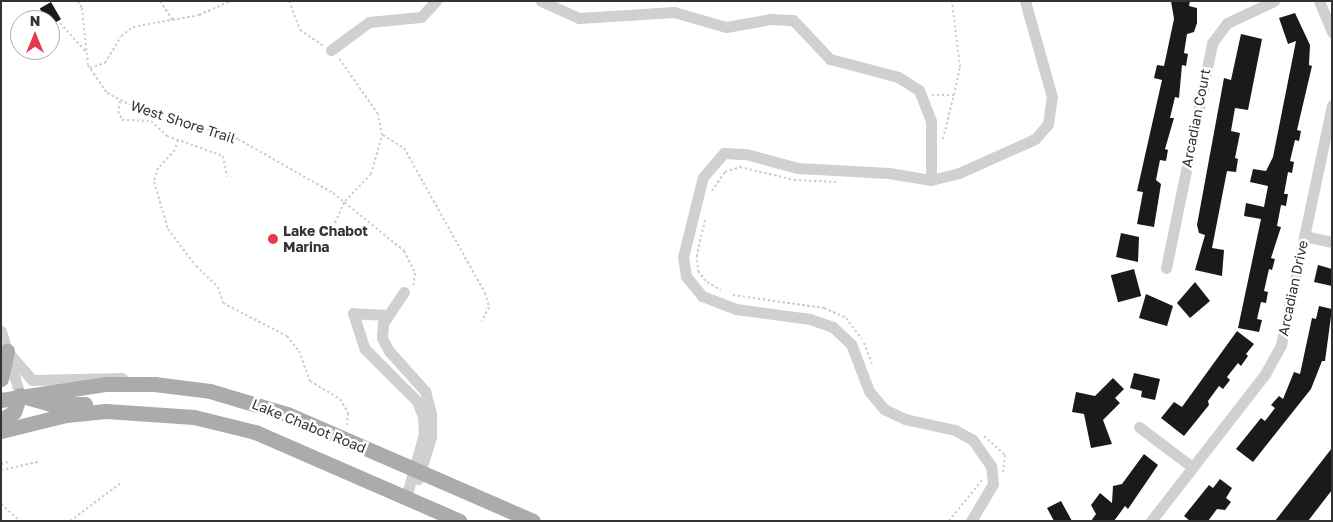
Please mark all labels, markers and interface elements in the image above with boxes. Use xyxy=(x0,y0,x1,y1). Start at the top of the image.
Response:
north arrow xyxy=(10,10,60,60)
text: N xyxy=(30,12,40,29)
street label: Arcadian Court xyxy=(1178,67,1214,169)
street label: West Shore Trail xyxy=(128,97,238,147)
place label: Lake Chabot Marina xyxy=(283,223,368,256)
marker: Lake Chabot Marina xyxy=(267,233,279,245)
street label: Arcadian Drive xyxy=(1275,239,1311,337)
street label: Lake Chabot Road xyxy=(249,395,369,457)

